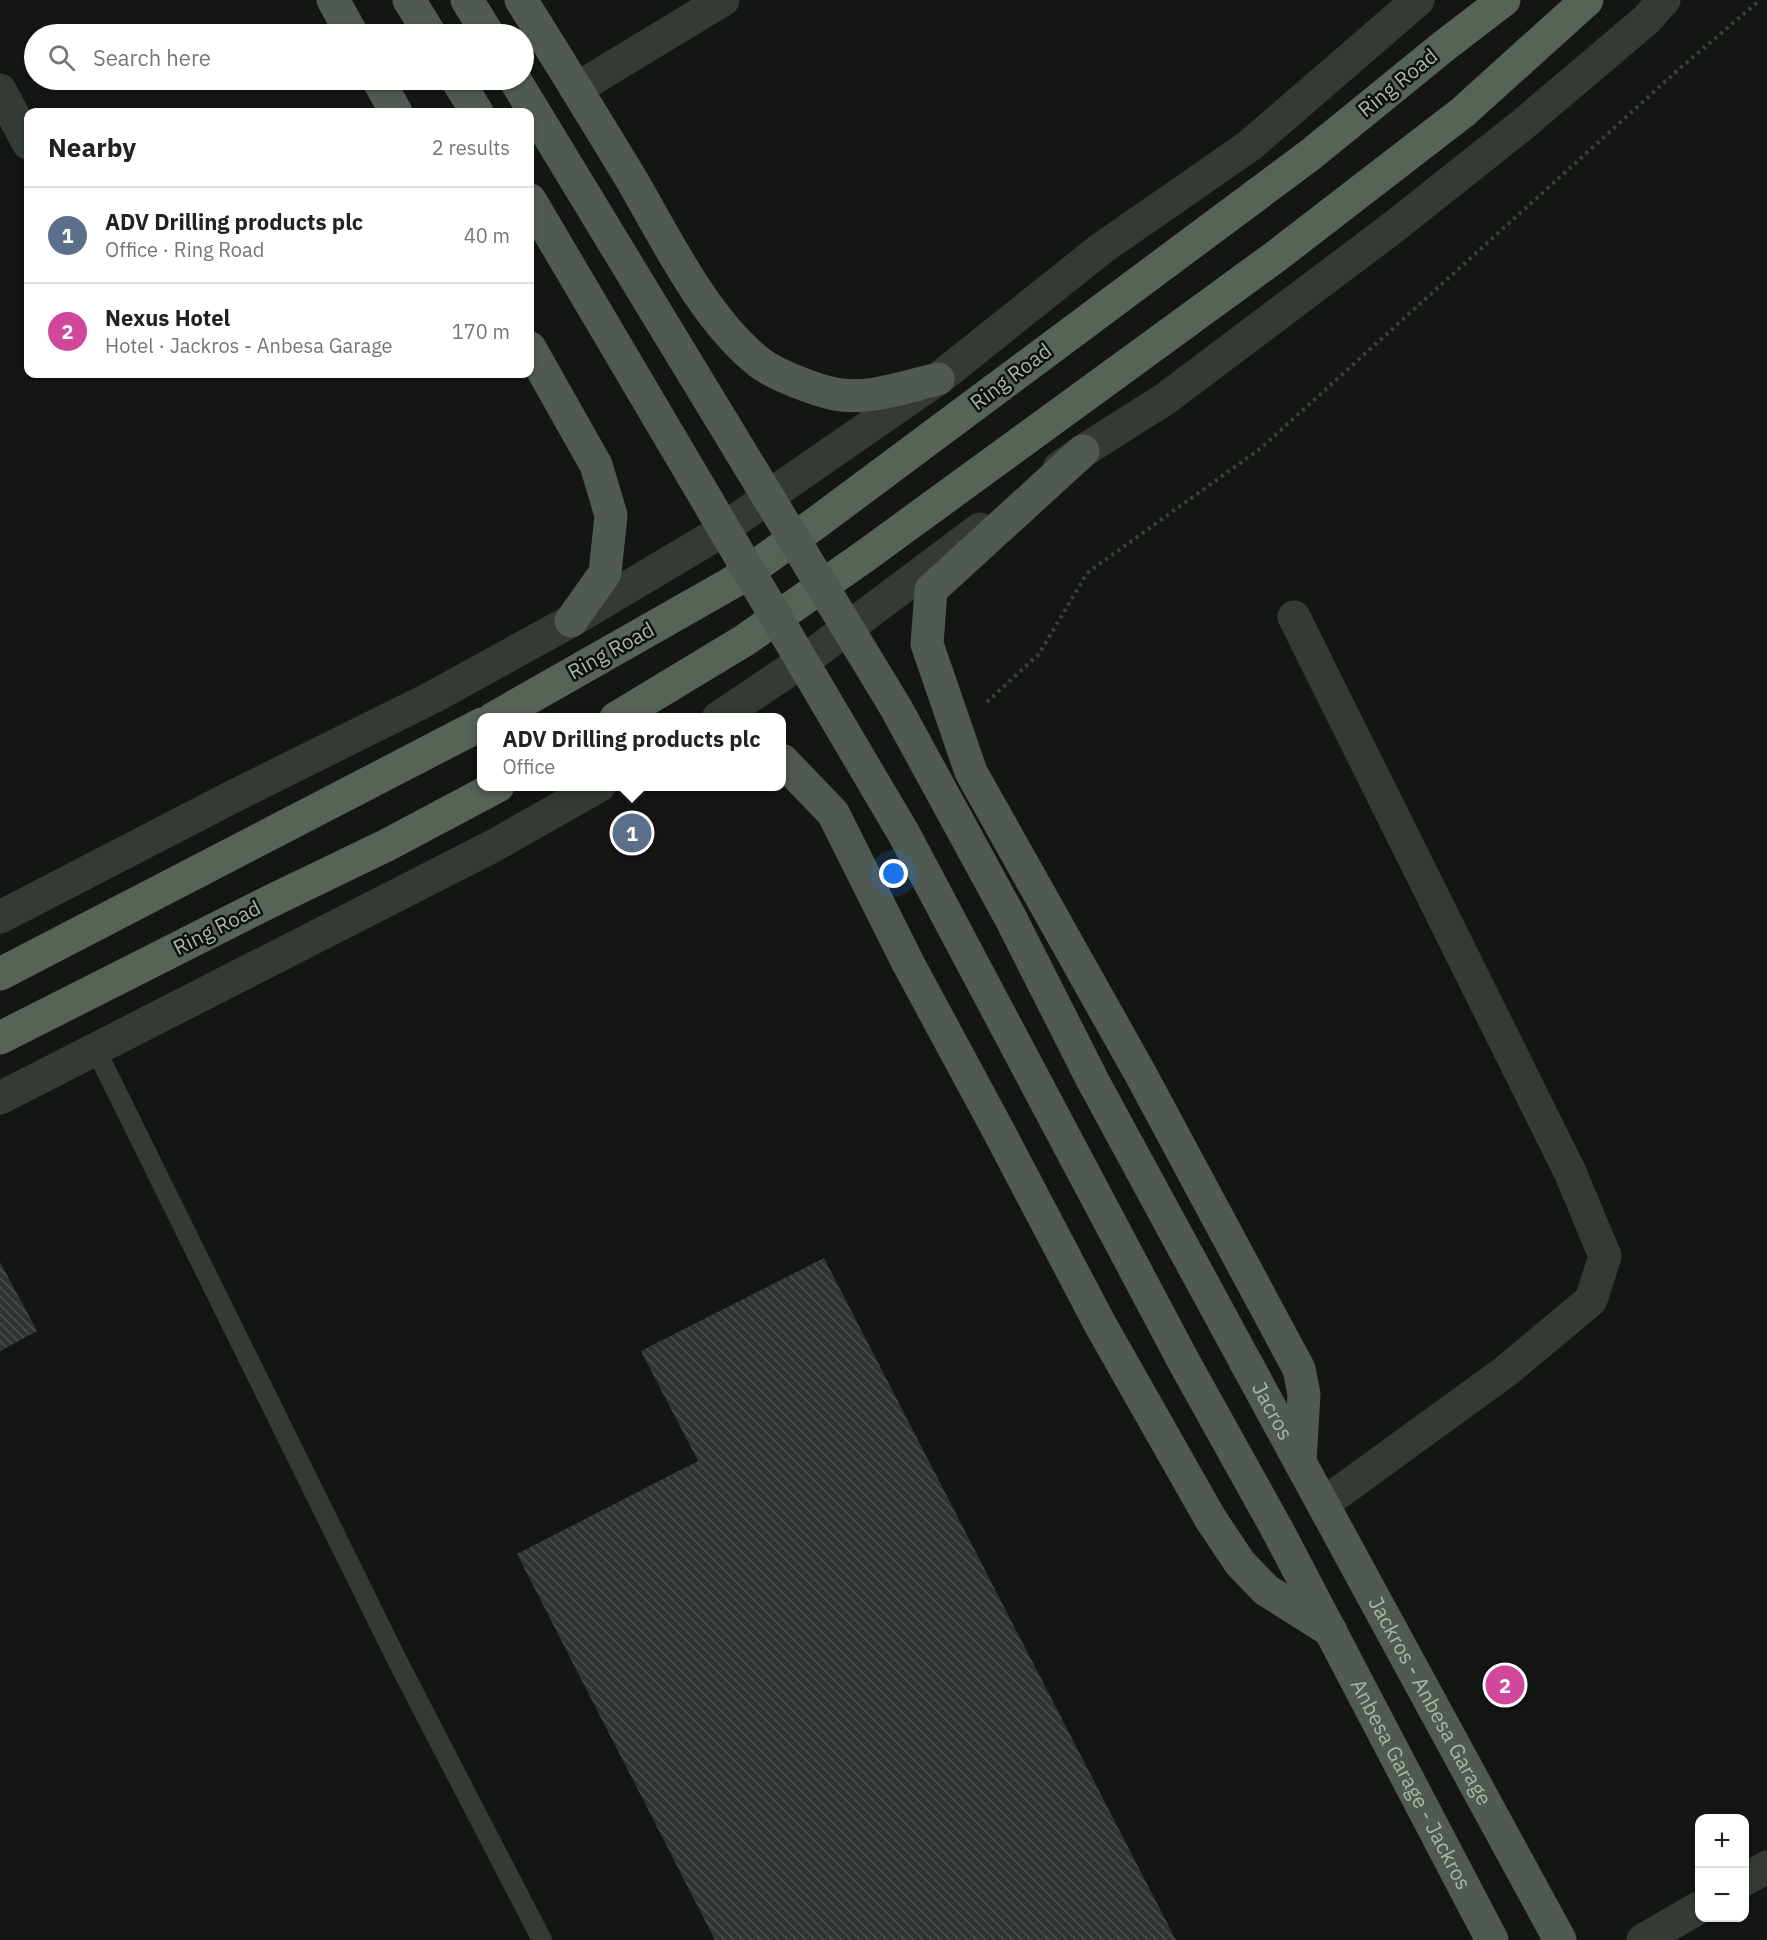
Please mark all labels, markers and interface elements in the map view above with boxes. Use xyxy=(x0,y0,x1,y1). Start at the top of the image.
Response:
search box xyxy=(24,24,534,90)
icon: search xyxy=(45,41,78,74)
street label: Ring Road xyxy=(1352,41,1443,123)
text: Search here xyxy=(93,43,211,72)
text: Nearby xyxy=(48,130,136,164)
text: 2 results xyxy=(432,134,510,161)
text: ADV Drilling products plc xyxy=(105,207,363,236)
text: 1 xyxy=(62,222,74,249)
text: 40 m xyxy=(464,222,510,249)
text: Office · Ring Road xyxy=(105,236,264,263)
text: Nexus Hotel xyxy=(105,303,230,332)
text: 2 xyxy=(62,318,74,345)
text: 170 m xyxy=(452,318,510,345)
text: Hotel · Jackros - Anbesa Garage xyxy=(105,332,393,359)
street label: Ring Road xyxy=(964,336,1057,416)
street label: Ring Road xyxy=(562,615,659,685)
popup xyxy=(477,713,786,791)
text: ADV Drilling products plc xyxy=(502,724,761,753)
text: Office xyxy=(502,753,555,780)
pin: 1 xyxy=(612,810,652,856)
your location xyxy=(879,859,908,888)
street label: Ring Road xyxy=(168,893,265,961)
street label: Jacros xyxy=(1246,1377,1300,1445)
street label: Jackros - Anbesa Garage xyxy=(1363,1591,1499,1810)
pin: 2 xyxy=(1486,1662,1524,1708)
street label: Anbesa Garage - Jackros xyxy=(1345,1674,1478,1894)
map controls xyxy=(1695,1814,1749,1922)
button: + xyxy=(1695,1814,1749,1868)
button: − xyxy=(1695,1868,1749,1922)

